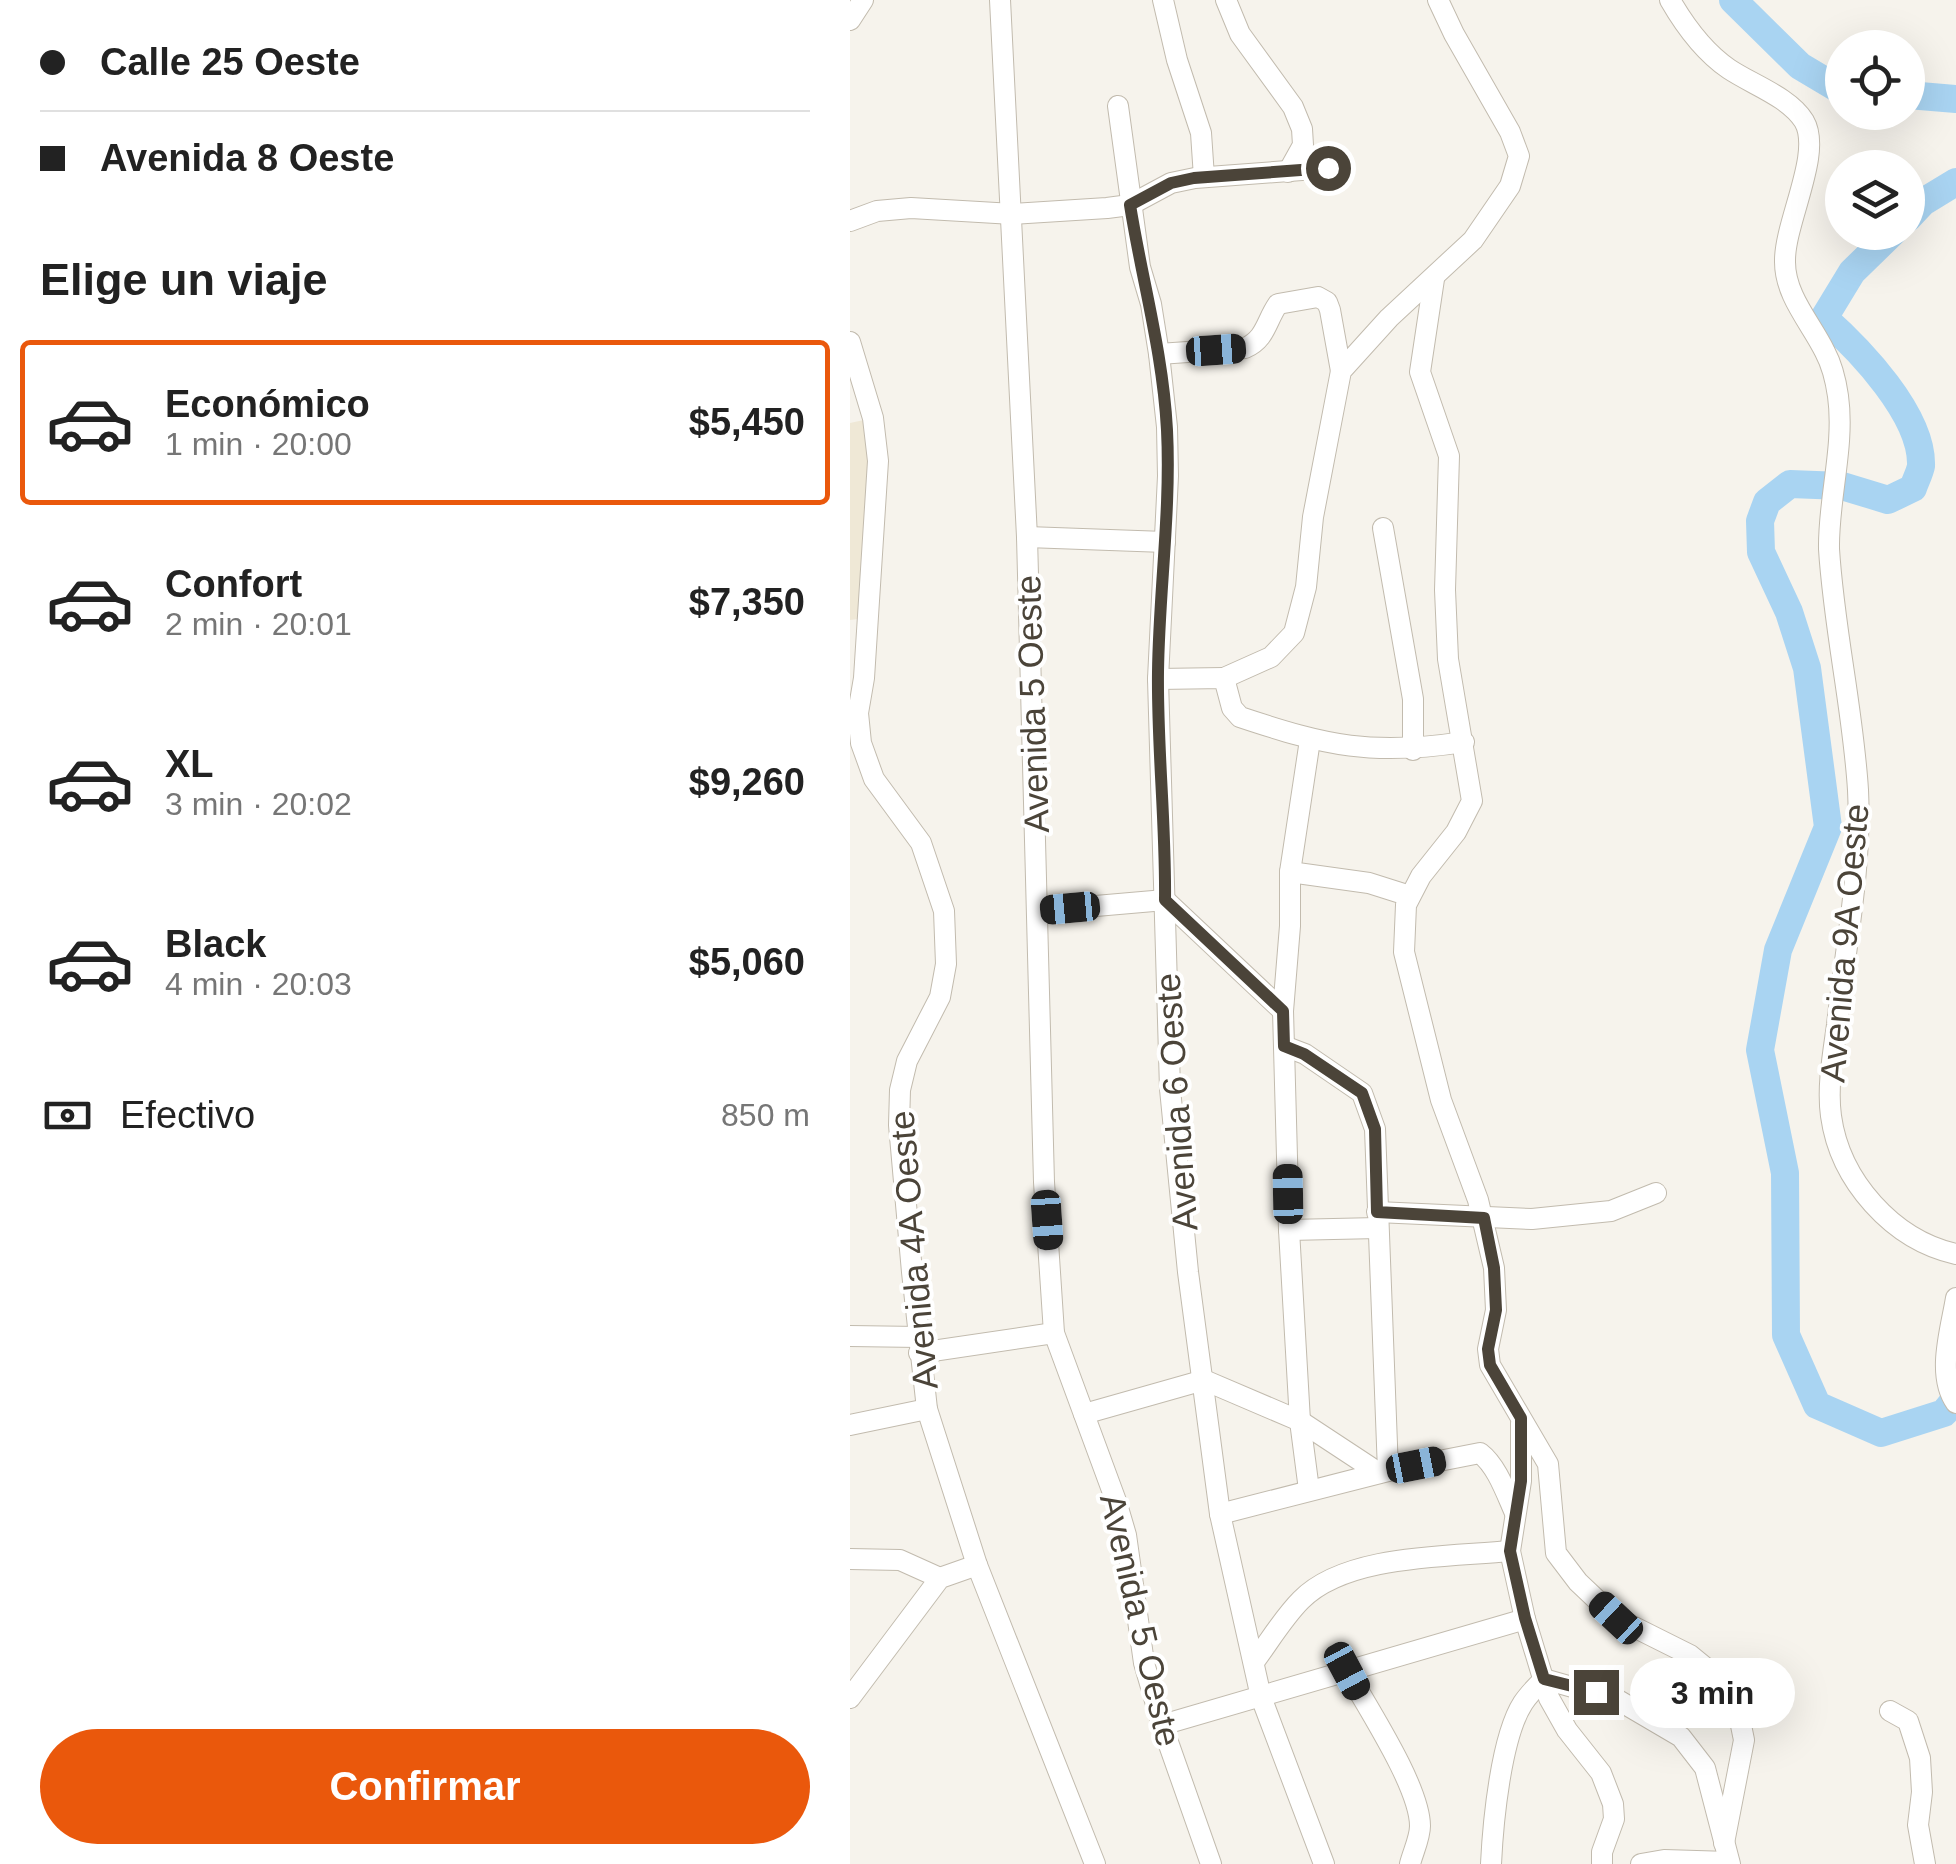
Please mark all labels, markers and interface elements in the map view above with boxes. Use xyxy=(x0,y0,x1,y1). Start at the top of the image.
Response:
map controls xyxy=(1825,30,1925,250)
button: locate xyxy=(1825,30,1925,130)
text: Calle 25 Oeste xyxy=(100,41,360,83)
text: Avenida 8 Oeste xyxy=(100,137,394,179)
route start xyxy=(1306,146,1351,191)
button: layers xyxy=(1825,150,1925,250)
text: Elige un viaje xyxy=(40,254,328,305)
car xyxy=(1185,333,1247,367)
icon: car xyxy=(45,378,135,468)
text: Económico xyxy=(165,383,370,425)
text: $5,450 xyxy=(689,401,805,443)
text: 1 min · 20:00 xyxy=(165,426,352,462)
icon: car xyxy=(45,558,135,648)
text: Confort xyxy=(165,563,302,605)
street label: Avenida 5 Oeste xyxy=(1008,574,1056,834)
text: $7,350 xyxy=(689,581,805,623)
text: 2 min · 20:01 xyxy=(165,606,352,642)
icon: car xyxy=(45,738,135,828)
text: XL xyxy=(165,743,214,785)
text: $9,260 xyxy=(689,761,805,803)
text: 3 min · 20:02 xyxy=(165,786,352,822)
street label: Avenida 9A Oeste xyxy=(1812,802,1876,1084)
car xyxy=(1039,890,1101,926)
icon: car xyxy=(45,918,135,1008)
text: Black xyxy=(165,923,266,965)
text: $5,060 xyxy=(689,941,805,983)
text: 4 min · 20:03 xyxy=(165,966,352,1002)
street label: Avenida 6 Oeste xyxy=(1148,972,1204,1232)
icon: cash xyxy=(40,1088,95,1143)
text: Efectivo xyxy=(120,1094,255,1136)
text: 850 m xyxy=(721,1097,810,1133)
street label: Avenida 4A Oeste xyxy=(881,1109,945,1391)
car xyxy=(1272,1164,1304,1224)
car xyxy=(1030,1189,1064,1251)
car xyxy=(1384,1445,1448,1485)
street label: Avenida 5 Oeste xyxy=(1093,1490,1189,1750)
car xyxy=(1584,1587,1648,1649)
car xyxy=(1320,1637,1374,1705)
callout: 3 min xyxy=(1631,1657,1796,1727)
route end xyxy=(1574,1670,1619,1715)
text: 3 min xyxy=(1671,1675,1754,1711)
button: Confirmar xyxy=(40,1729,810,1844)

